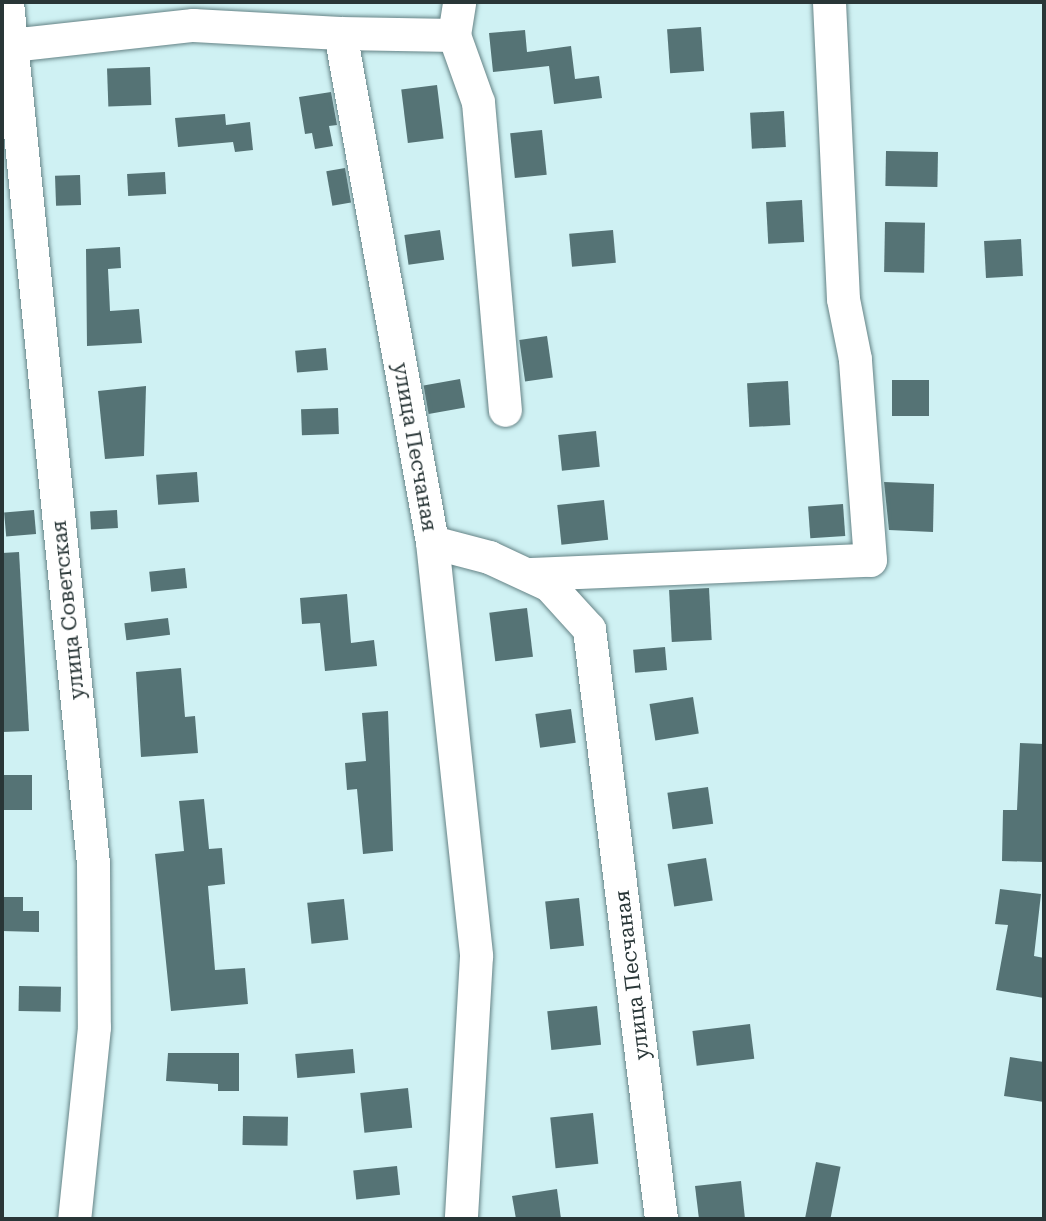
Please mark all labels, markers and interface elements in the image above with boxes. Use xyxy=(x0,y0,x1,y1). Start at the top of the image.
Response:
street label: улица Песчаная xyxy=(388,361,442,533)
street label: улица Советская xyxy=(46,519,90,701)
street label: улица Песчаная xyxy=(609,889,655,1061)

